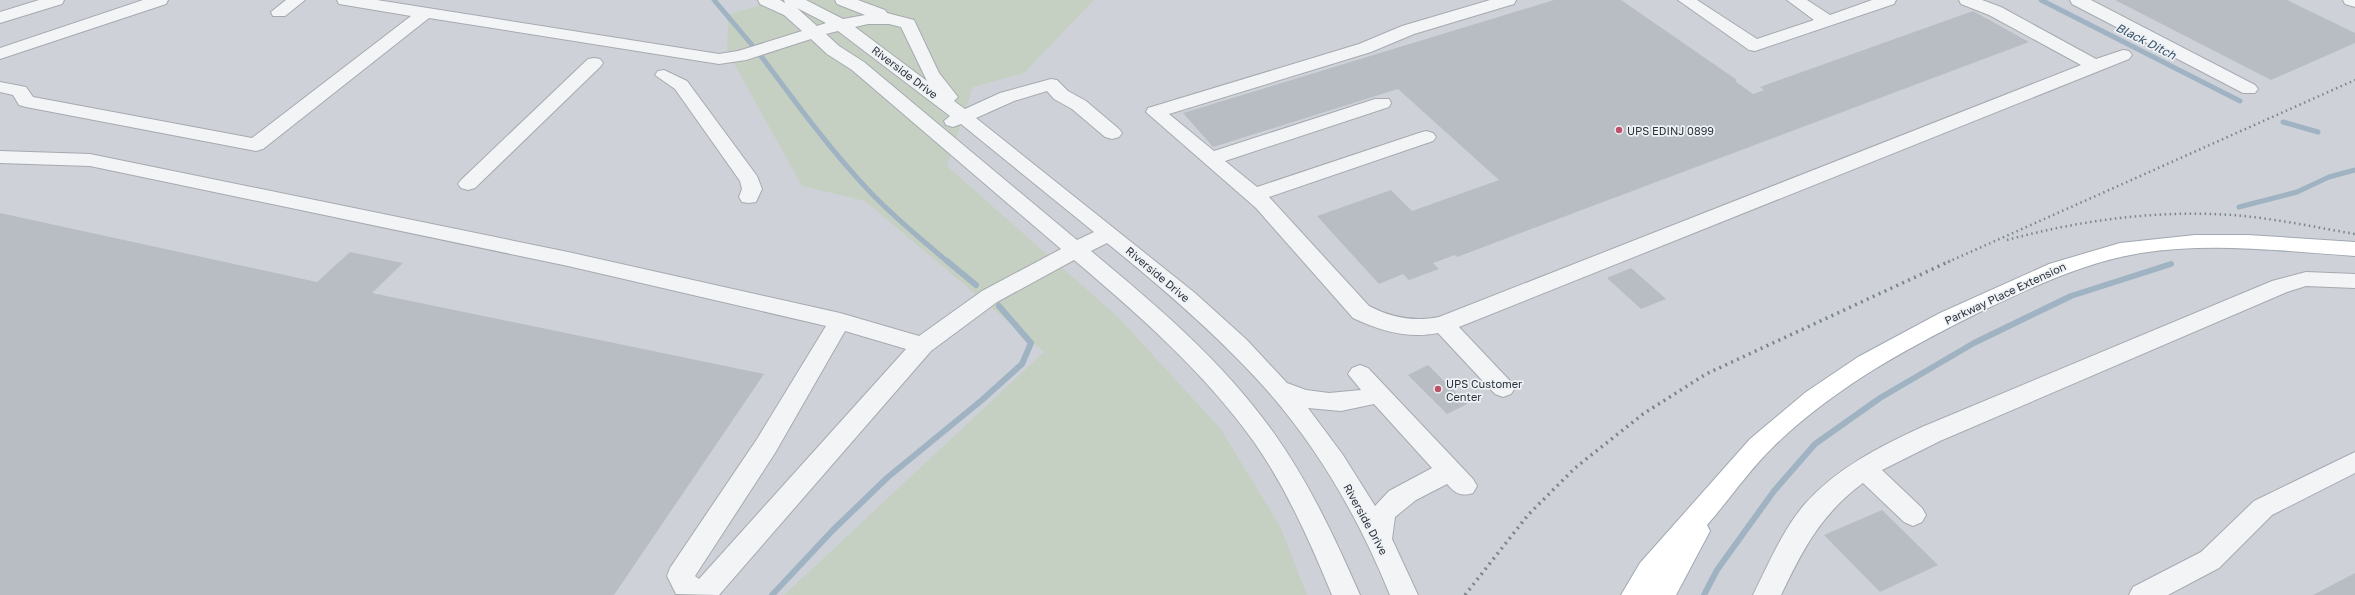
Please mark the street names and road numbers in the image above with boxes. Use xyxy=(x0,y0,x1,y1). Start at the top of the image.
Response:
street label: Riverside Drive xyxy=(870,43,940,101)
street label: Riverside Drive xyxy=(1124,244,1192,304)
street label: Parkway Place Extension xyxy=(1942,259,2068,327)
street label: Riverside Drive xyxy=(1341,481,1391,557)

